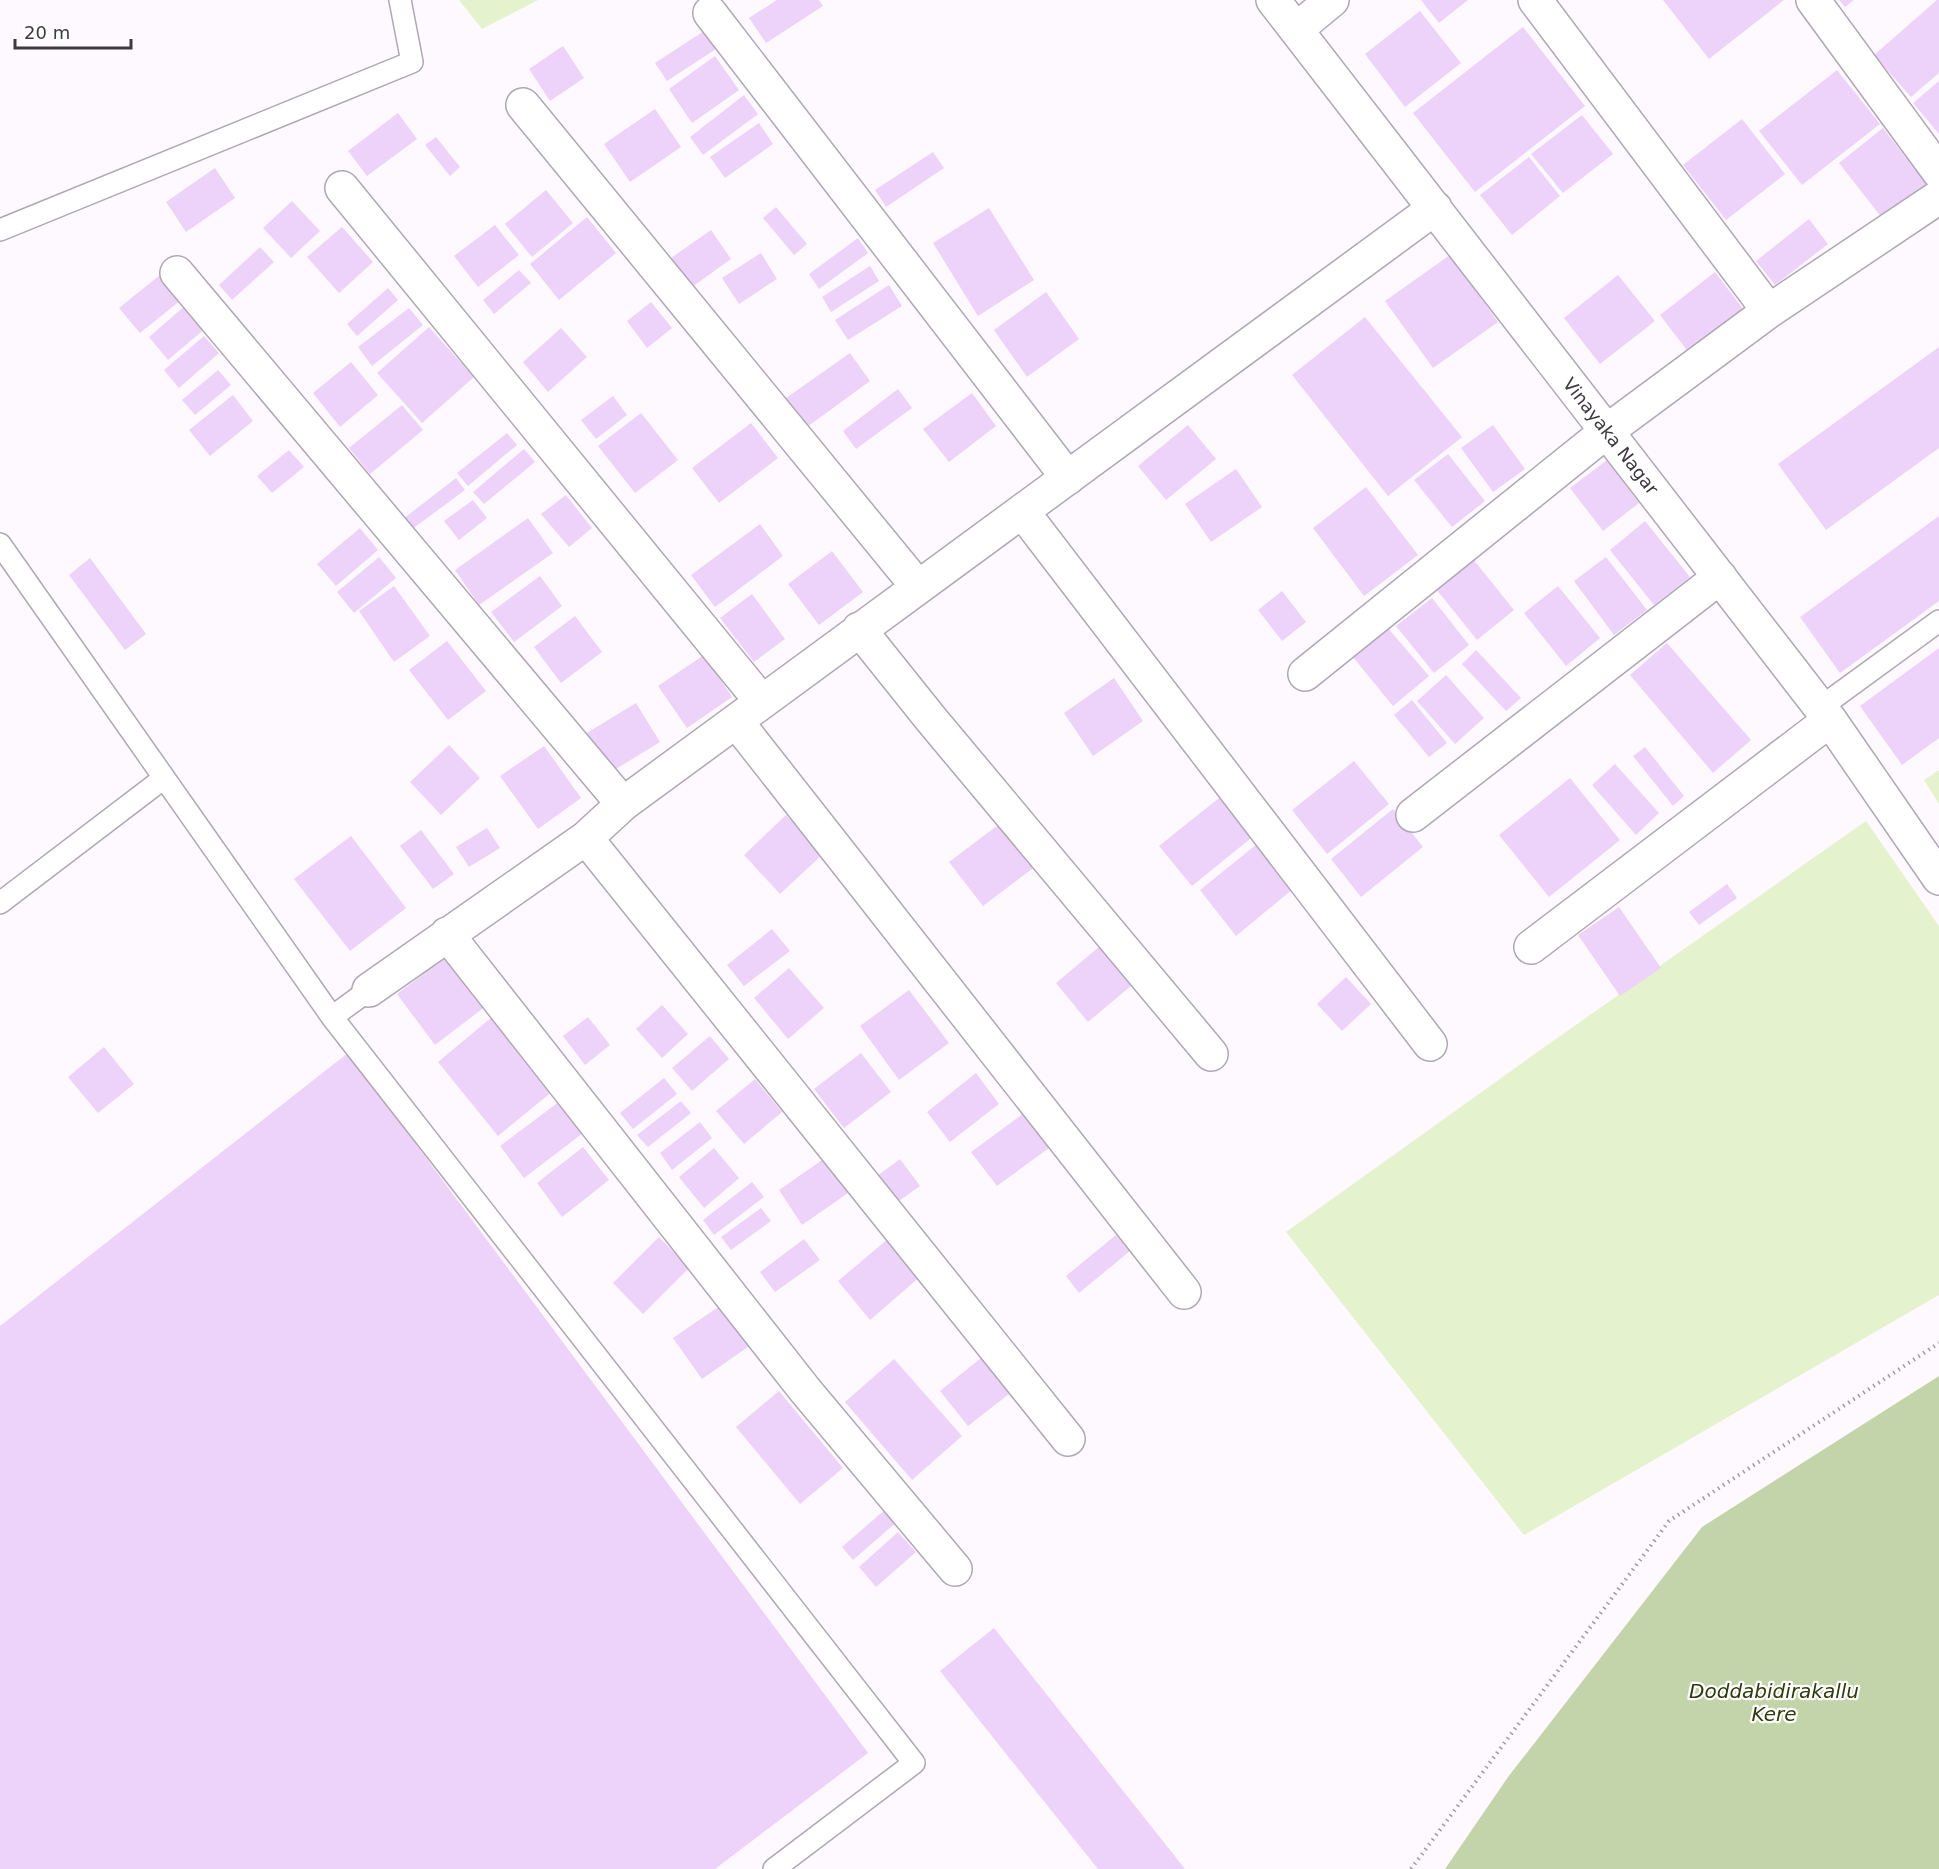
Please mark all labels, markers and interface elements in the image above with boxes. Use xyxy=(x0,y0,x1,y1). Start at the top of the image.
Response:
scale bar xyxy=(15,12,130,50)
text: 20 m xyxy=(24,22,70,43)
street label: Vinayaka Nagar xyxy=(1559,373,1663,499)
water label: Doddabidirakallu Kere xyxy=(1689,1679,1859,1726)

